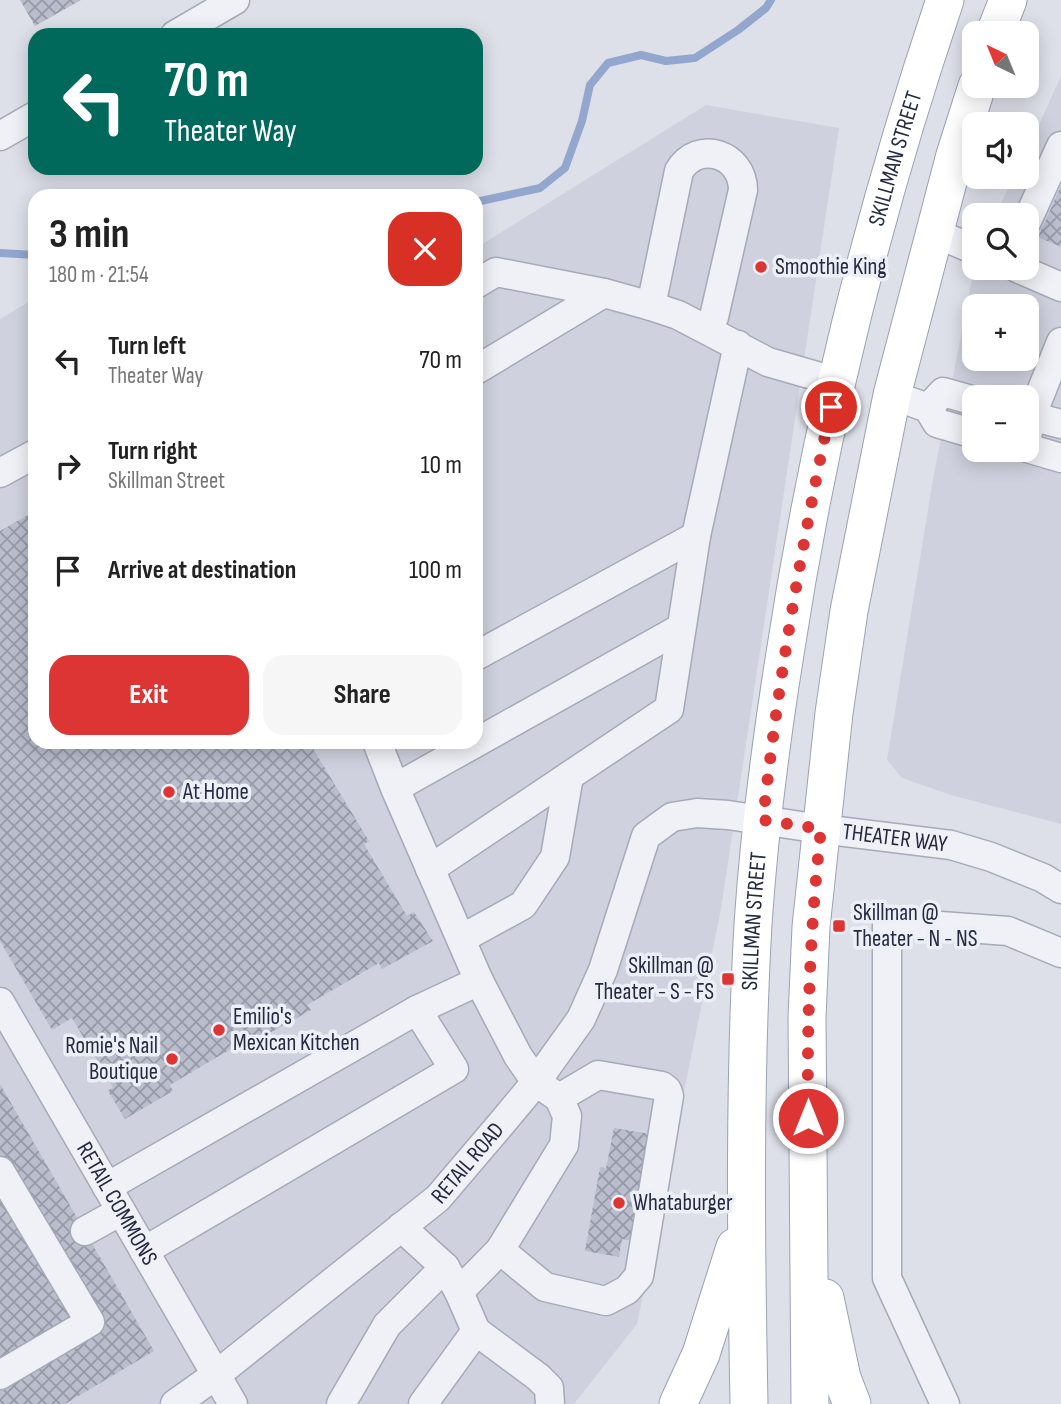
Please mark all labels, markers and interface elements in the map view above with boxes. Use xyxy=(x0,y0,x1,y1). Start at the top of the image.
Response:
north arrow xyxy=(962,21,1040,98)
map controls xyxy=(962,21,1039,462)
text: 70 m xyxy=(164,52,249,111)
icon: left xyxy=(49,56,140,147)
street label: SKILLMAN STREET xyxy=(863,88,928,229)
text: Theater Way xyxy=(164,112,297,151)
button: sound xyxy=(962,112,1039,189)
button: search xyxy=(962,203,1039,280)
text: 3 min xyxy=(49,209,129,260)
button: close xyxy=(388,212,462,286)
place label: Smoothie King xyxy=(775,253,887,281)
marker: Smoothie King xyxy=(753,259,769,275)
text: 180 m · 21:54 xyxy=(49,261,149,289)
button: + xyxy=(962,294,1039,371)
text: Turn left xyxy=(108,331,186,362)
icon: left xyxy=(49,342,87,380)
text: 70 m xyxy=(419,345,462,376)
text: Theater Way xyxy=(108,362,203,390)
pin xyxy=(801,377,861,437)
button: − xyxy=(962,385,1039,462)
icon: arrive xyxy=(812,388,850,426)
text: Turn right xyxy=(108,436,197,467)
icon: right xyxy=(49,447,87,485)
text: 10 m xyxy=(420,450,462,481)
text: Skillman Street xyxy=(108,467,225,495)
icon: arrive xyxy=(49,552,87,590)
text: Arrive at destination xyxy=(108,555,296,586)
text: 100 m xyxy=(409,555,462,586)
button: Exit xyxy=(49,655,249,735)
button: Share xyxy=(263,655,462,735)
place label: At Home xyxy=(182,778,249,806)
marker: At Home xyxy=(161,784,177,800)
street label: THEATER WAY xyxy=(841,818,949,858)
street label: SKILLMAN STREET xyxy=(736,851,773,991)
place label: Skillman @ Theater - N - NS xyxy=(853,899,978,953)
marker: Skillman @ Theater - N - NS xyxy=(831,918,847,934)
place label: Skillman @ Theater - S - FS xyxy=(594,952,714,1006)
marker: Skillman @ Theater - S - FS xyxy=(720,971,736,987)
place label: Emilio's Mexican Kitchen xyxy=(233,1003,360,1057)
marker: Emilio's Mexican Kitchen xyxy=(211,1022,227,1038)
place label: Romie's Nail Boutique xyxy=(65,1032,158,1086)
marker: Romie's Nail Boutique xyxy=(164,1051,180,1067)
position arrow xyxy=(771,1081,845,1155)
street label: RETAIL ROAD xyxy=(425,1117,510,1210)
street label: RETAIL COMMONS xyxy=(70,1137,164,1270)
place label: Whataburger xyxy=(633,1189,733,1217)
marker: Whataburger xyxy=(611,1195,627,1211)

